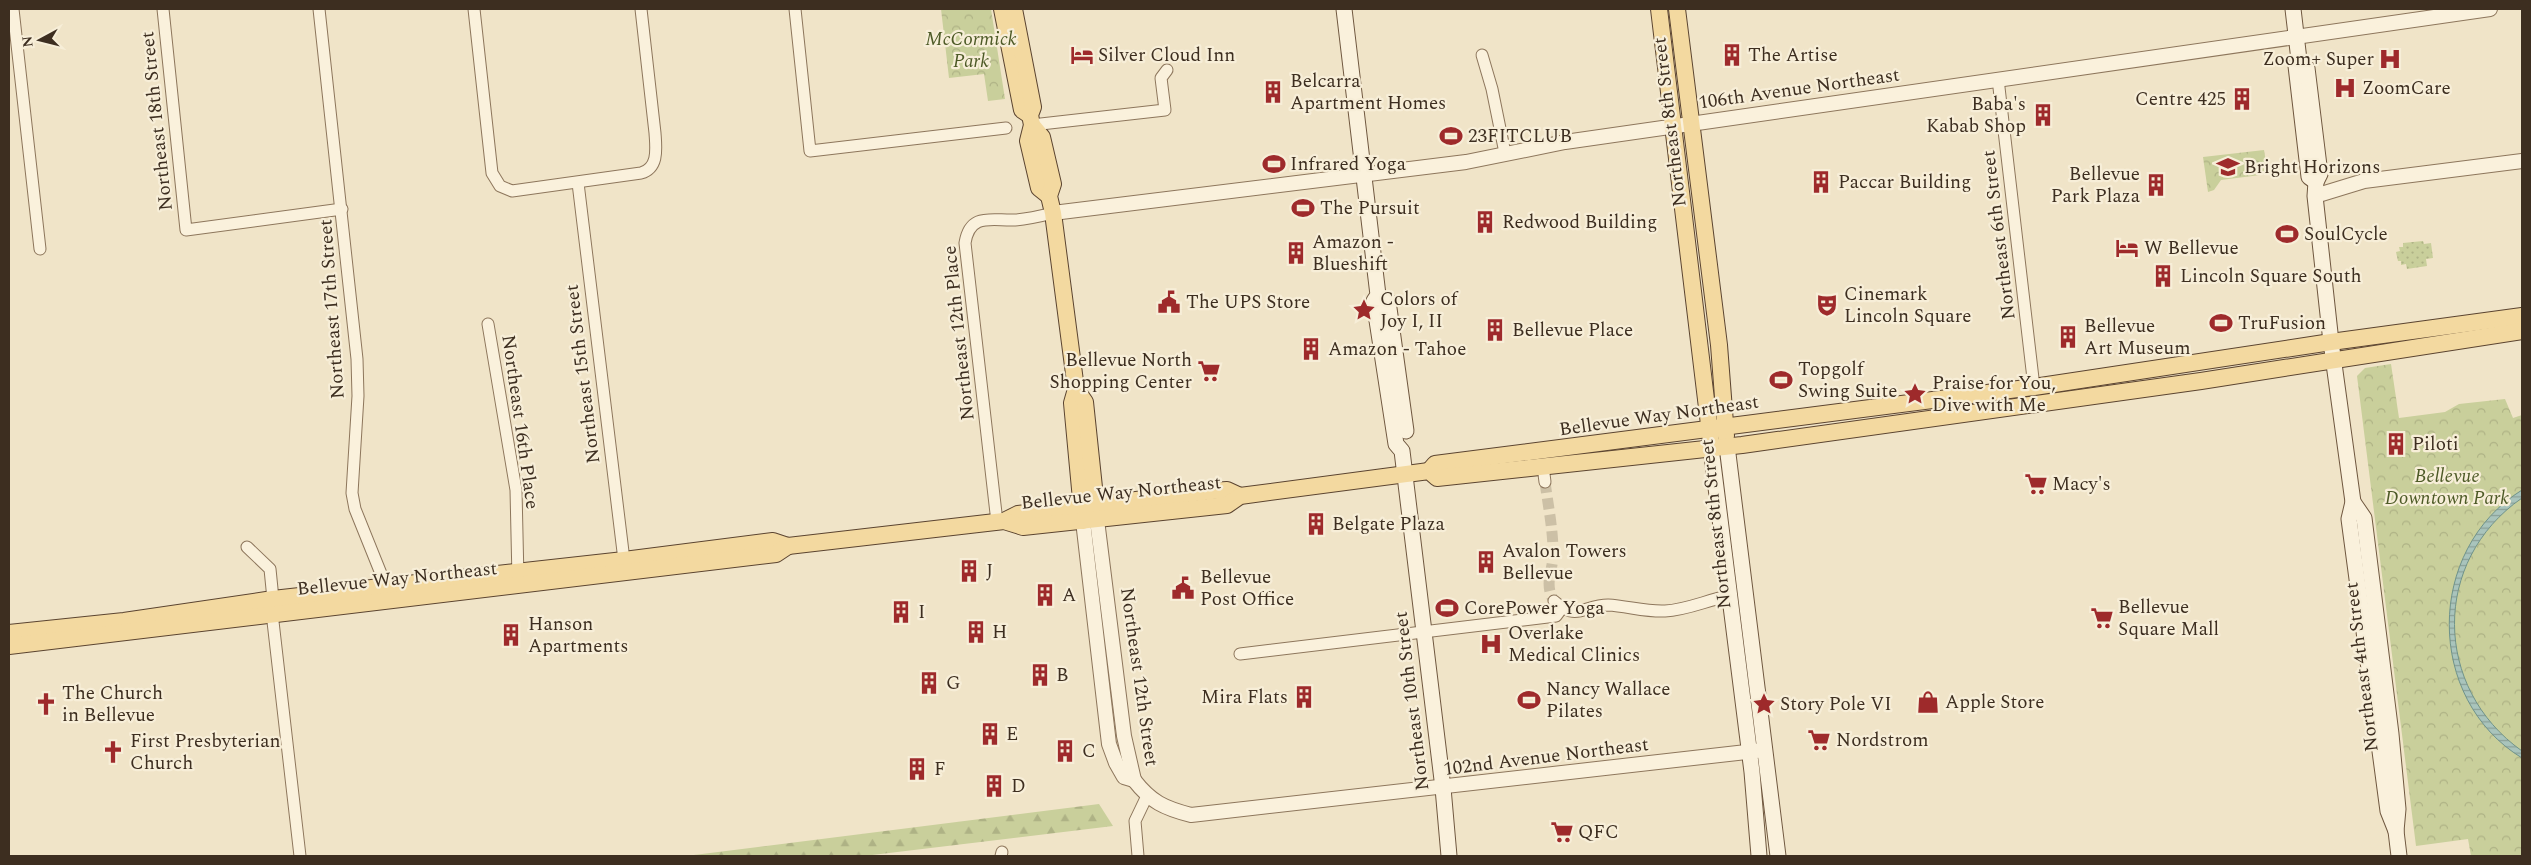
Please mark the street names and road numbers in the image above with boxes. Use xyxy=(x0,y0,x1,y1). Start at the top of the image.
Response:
street label: Northeast 18th Street xyxy=(133,30,181,212)
street label: Northeast 8th Street xyxy=(1645,35,1695,209)
street label: 106th Avenue Northeast xyxy=(1697,61,1902,117)
street label: Northeast 6th Street xyxy=(1974,148,2024,322)
street label: Northeast 17th Street xyxy=(311,218,353,400)
street label: Northeast 12th Place xyxy=(935,244,983,422)
street label: Northeast 15th Street xyxy=(558,283,608,465)
street label: Northeast 16th Place xyxy=(493,333,547,511)
street label: Bellevue Way Northeast xyxy=(1557,388,1761,444)
street label: Northeast 8th Street xyxy=(1693,437,1739,610)
street label: Bellevue Way Northeast xyxy=(1019,468,1223,518)
street label: Bellevue Way Northeast xyxy=(295,554,499,604)
street label: Northeast 4th Street xyxy=(2337,580,2387,754)
street label: Northeast 12th Street xyxy=(1112,586,1166,769)
street label: Northeast 10th Street xyxy=(1387,610,1437,792)
street label: 102nd Avenue Northeast xyxy=(1442,730,1651,784)

